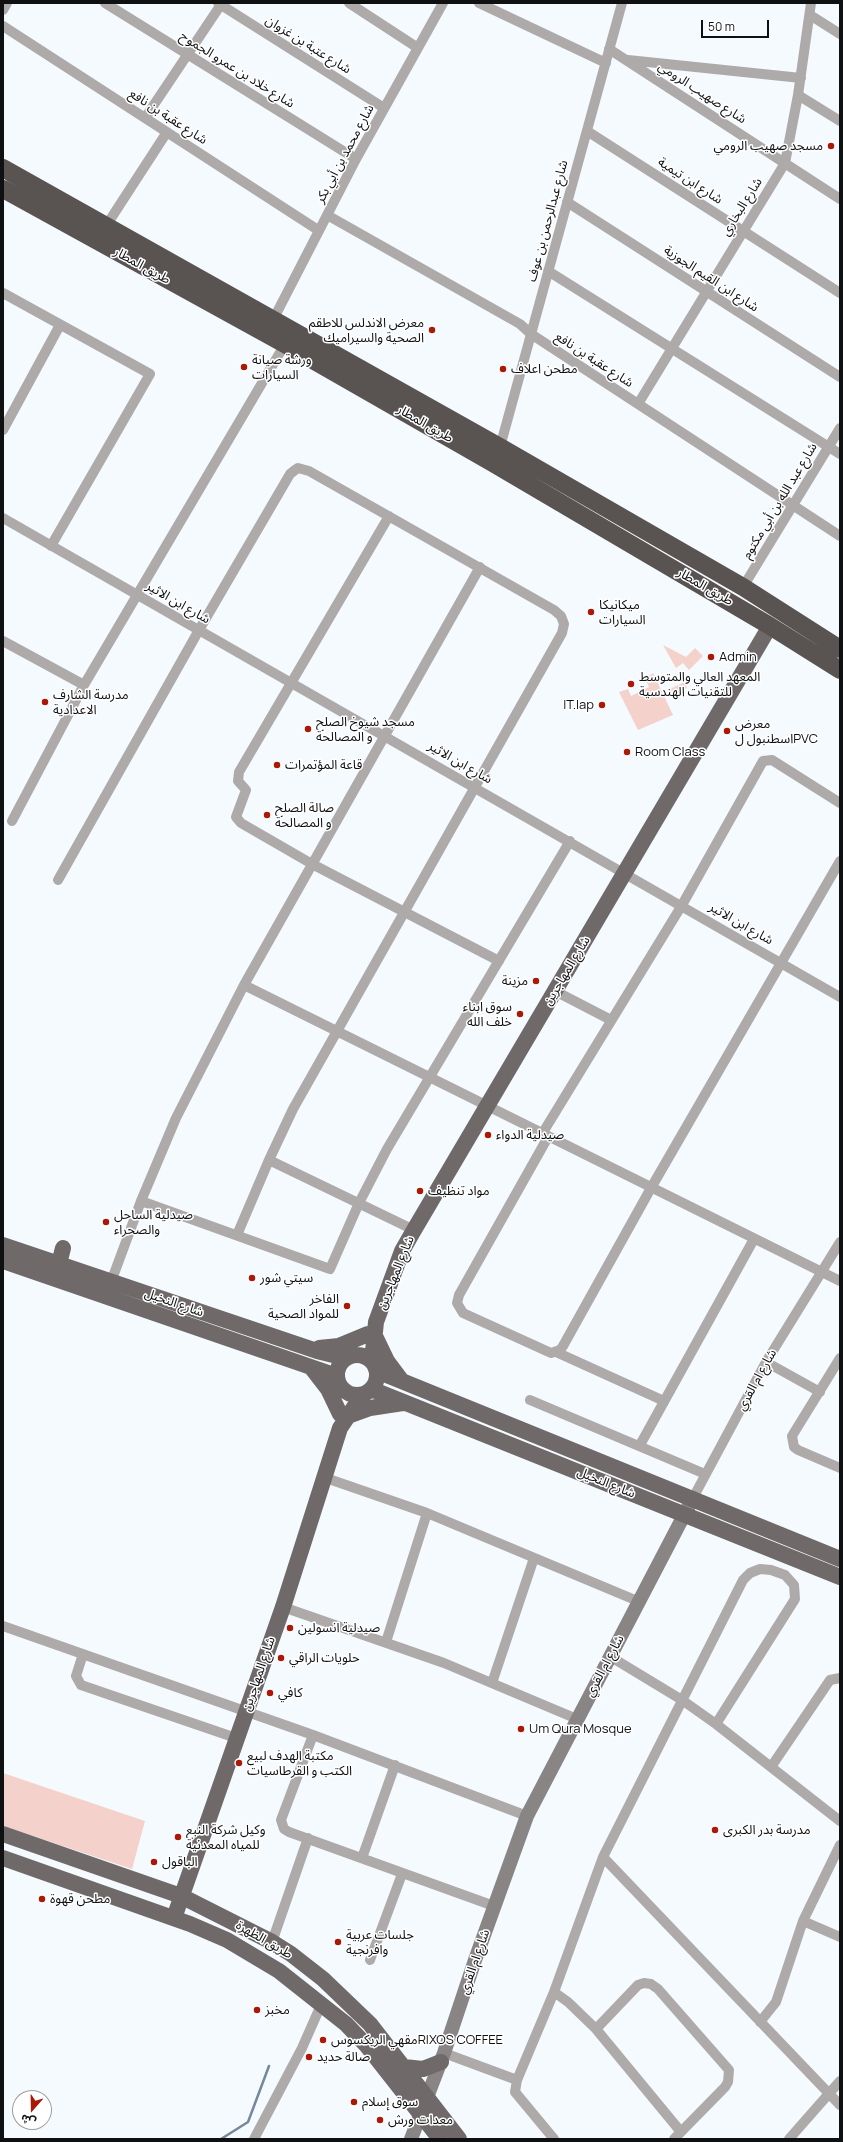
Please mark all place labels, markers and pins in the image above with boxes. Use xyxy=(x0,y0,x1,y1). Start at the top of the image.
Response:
place label: مسجد صهيب الرومي xyxy=(714,138,823,154)
marker: مسجد صهيب الرومي xyxy=(826,141,836,151)
place label: معرض الاندلس للاطقم الصحية والسيراميك xyxy=(309,315,424,346)
marker: معرض الاندلس للاطقم الصحية والسيراميك xyxy=(427,325,437,335)
place label: ورشة صيانة السيارات xyxy=(252,352,311,383)
place label: مطحن اعلاف xyxy=(511,361,578,377)
marker: ورشة صيانة السيارات xyxy=(239,362,249,372)
marker: مطحن اعلاف xyxy=(498,364,508,374)
place label: ميكانيكا السيارات xyxy=(599,597,646,628)
marker: ميكانيكا السيارات xyxy=(586,607,596,617)
place label: Admin xyxy=(719,649,757,665)
marker: Admin xyxy=(706,652,716,662)
place label: المعهد العالي والمتوسط للتقنيات الهندسية xyxy=(639,669,760,700)
marker: المعهد العالي والمتوسط للتقنيات الهندسية xyxy=(626,679,636,689)
place label: مدرسة الشارف الاعدادية xyxy=(53,687,129,718)
marker: مدرسة الشارف الاعدادية xyxy=(40,697,50,707)
place label: IT.lap xyxy=(563,697,594,713)
marker: IT.lap xyxy=(597,700,607,710)
place label: مسجد شيوخ الصلح و المصالحة xyxy=(316,714,415,745)
place label: معرض اسطنبول لPVC xyxy=(735,716,818,747)
marker: مسجد شيوخ الصلح و المصالحة xyxy=(303,724,313,734)
marker: معرض اسطنبول لPVC xyxy=(722,726,732,736)
place label: Room Class xyxy=(635,744,705,760)
marker: Room Class xyxy=(622,747,632,757)
place label: قاعة المؤتمرات xyxy=(285,757,362,773)
marker: قاعة المؤتمرات xyxy=(272,760,282,770)
place label: صالة الصلح و المصالحة xyxy=(275,800,334,831)
marker: صالة الصلح و المصالحة xyxy=(262,810,272,820)
place label: مزينة xyxy=(502,973,528,989)
marker: مزينة xyxy=(531,976,541,986)
place label: سوق ابناء خلف الله xyxy=(463,999,512,1030)
marker: سوق ابناء خلف الله xyxy=(515,1009,525,1019)
place label: صيدلية الدواء xyxy=(496,1127,564,1143)
marker: صيدلية الدواء xyxy=(483,1130,493,1140)
place label: مواد تنظيف xyxy=(428,1183,490,1199)
marker: مواد تنظيف xyxy=(415,1186,425,1196)
place label: صيدلية الساحل والصحراء xyxy=(114,1207,193,1238)
marker: صيدلية الساحل والصحراء xyxy=(101,1217,111,1227)
place label: سيتي شور xyxy=(260,1270,313,1286)
marker: سيتي شور xyxy=(247,1273,257,1283)
place label: الفاخر للمواد الصحية xyxy=(268,1291,339,1322)
marker: الفاخر للمواد الصحية xyxy=(342,1301,352,1311)
place label: صيدلية انسولين xyxy=(298,1620,380,1636)
marker: صيدلية انسولين xyxy=(285,1623,295,1633)
place label: حلويات الراقي xyxy=(289,1650,360,1666)
marker: حلويات الراقي xyxy=(276,1653,286,1663)
place label: كافي xyxy=(278,1685,303,1701)
marker: كافي xyxy=(265,1688,275,1698)
place label: Um Qura Mosque xyxy=(529,1721,632,1737)
marker: Um Qura Mosque xyxy=(516,1724,526,1734)
place label: مكتبة الهدف لبيع الكتب و القرطاسيات xyxy=(247,1748,352,1779)
marker: مكتبة الهدف لبيع الكتب و القرطاسيات xyxy=(234,1758,244,1768)
place label: وكيل شركة النبع للمياه المعدنية xyxy=(186,1822,265,1853)
place label: مدرسة بدر الكبرى xyxy=(723,1822,811,1838)
marker: مدرسة بدر الكبرى xyxy=(710,1825,720,1835)
marker: وكيل شركة النبع للمياه المعدنية xyxy=(173,1832,183,1842)
place label: الباقول xyxy=(162,1854,198,1870)
marker: الباقول xyxy=(149,1857,159,1867)
place label: مطحن قهوة xyxy=(50,1891,110,1907)
marker: مطحن قهوة xyxy=(37,1894,47,1904)
place label: جلسات عربية وافرنجية xyxy=(346,1927,414,1958)
marker: جلسات عربية وافرنجية xyxy=(333,1937,343,1947)
place label: مخبز xyxy=(265,2002,290,2018)
marker: مخبز xyxy=(252,2005,262,2015)
place label: مقهي الريكسوسRIXOS COFFEE xyxy=(331,2032,503,2048)
marker: مقهي الريكسوسRIXOS COFFEE xyxy=(318,2035,328,2045)
place label: صالة حديد xyxy=(317,2049,370,2065)
marker: صالة حديد xyxy=(304,2052,314,2062)
place label: سوق إسلام xyxy=(362,2094,418,2110)
marker: سوق إسلام xyxy=(349,2097,359,2107)
place label: معدات ورش xyxy=(388,2112,453,2128)
marker: معدات ورش xyxy=(375,2115,385,2125)

